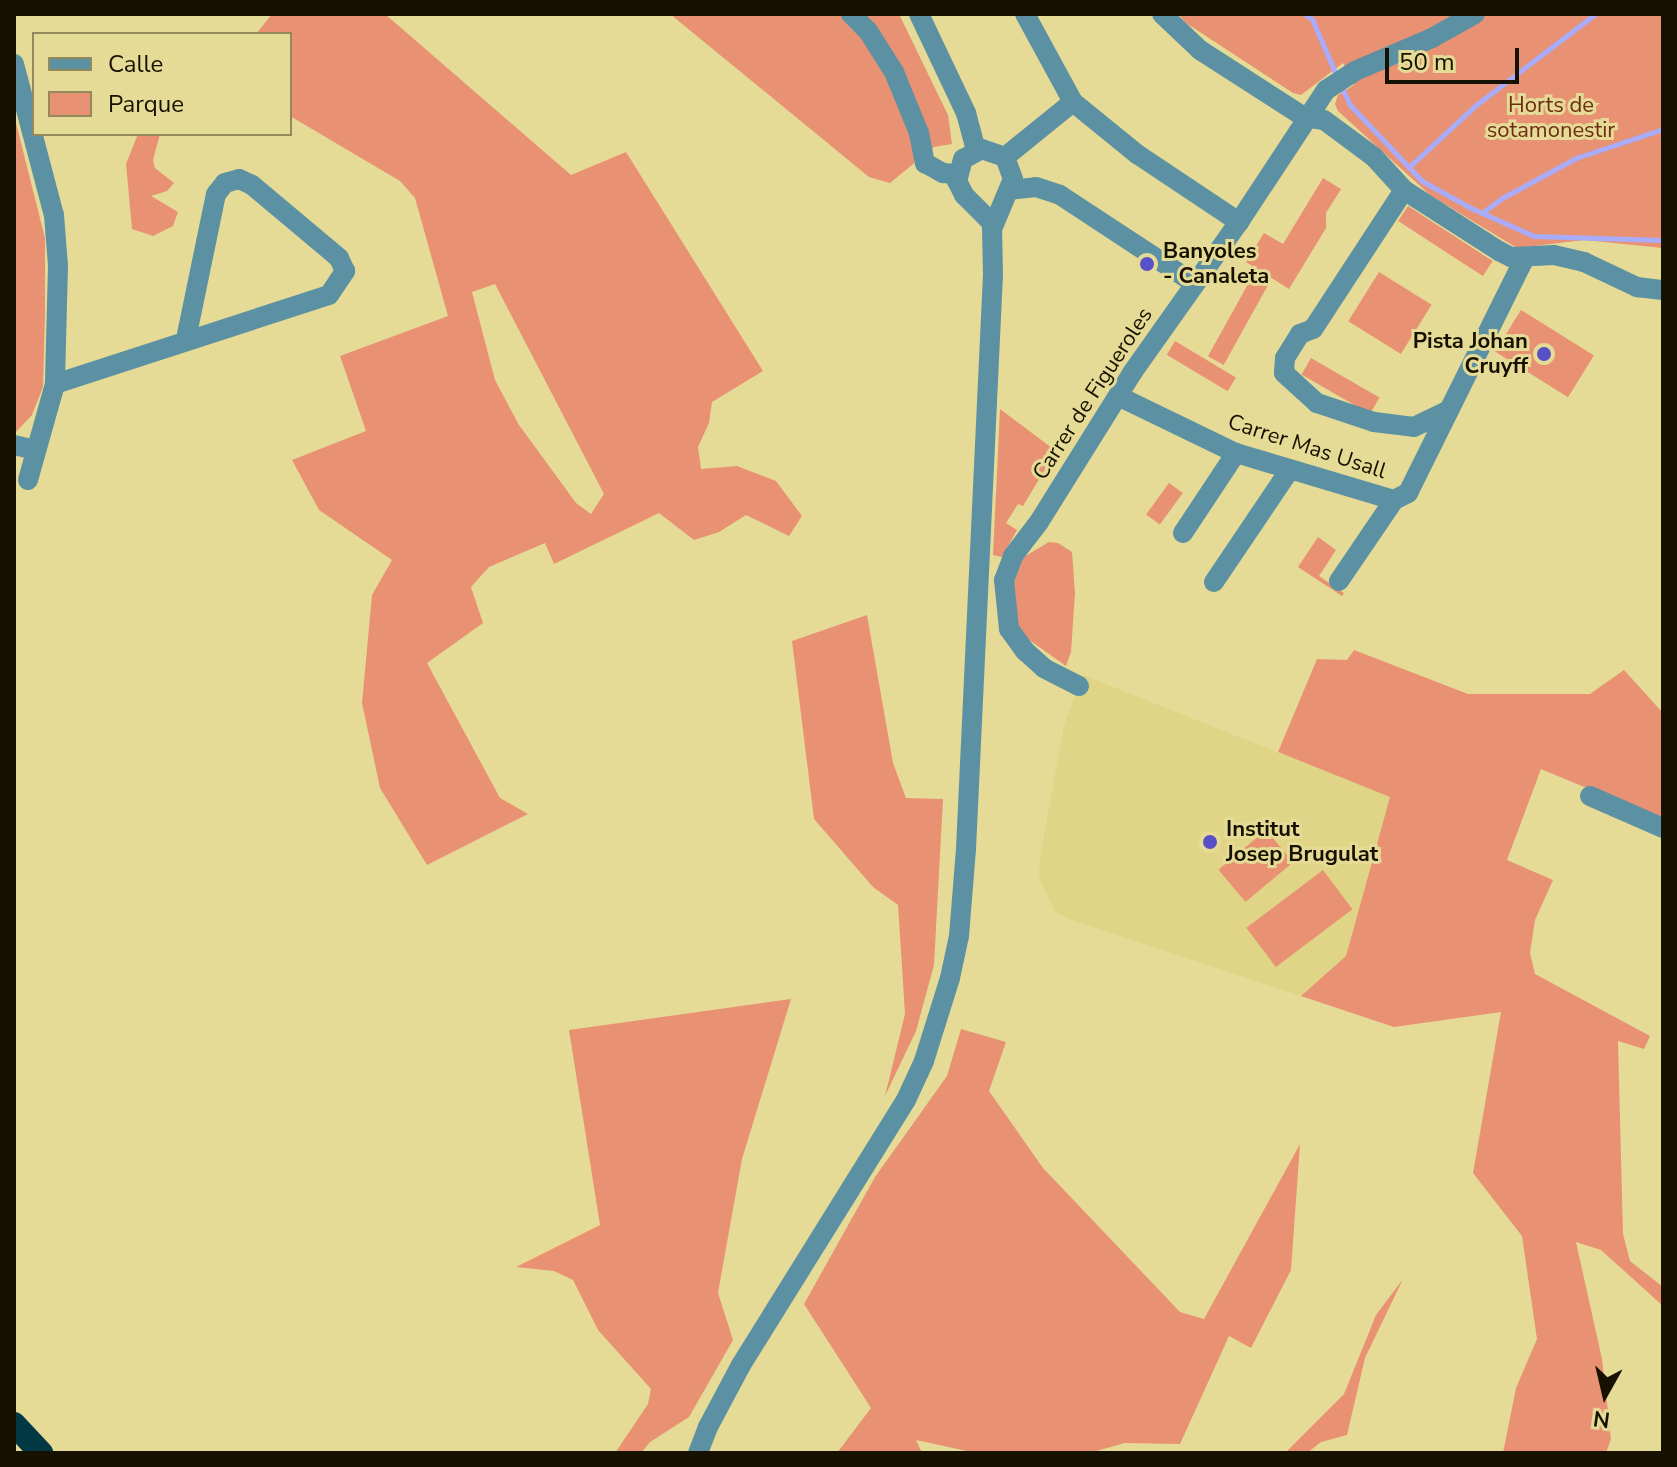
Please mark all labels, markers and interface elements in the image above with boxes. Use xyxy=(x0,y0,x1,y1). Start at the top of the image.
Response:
legend xyxy=(32,32,292,136)
scale bar xyxy=(1389,32,1523,82)
text: 50 m xyxy=(1399,46,1455,78)
text: Calle xyxy=(108,48,163,80)
text: Parque xyxy=(108,88,184,120)
park label: Horts de sotamonestir xyxy=(1487,92,1615,144)
place label: Banyoles - Canaleta xyxy=(1163,238,1269,290)
marker: Banyoles - Canaleta xyxy=(1138,255,1156,273)
street label: Carrer de Figueroles xyxy=(1027,303,1159,485)
place label: Pista Johan Cruyff xyxy=(1413,328,1528,380)
marker: Pista Johan Cruyff xyxy=(1535,345,1553,363)
street label: Carrer Mas Usall xyxy=(1224,409,1390,485)
place label: Institut Josep Brugulat xyxy=(1226,816,1378,868)
marker: Institut Josep Brugulat xyxy=(1201,833,1219,851)
north arrow xyxy=(1565,1355,1645,1435)
text: N xyxy=(1591,1403,1612,1435)

